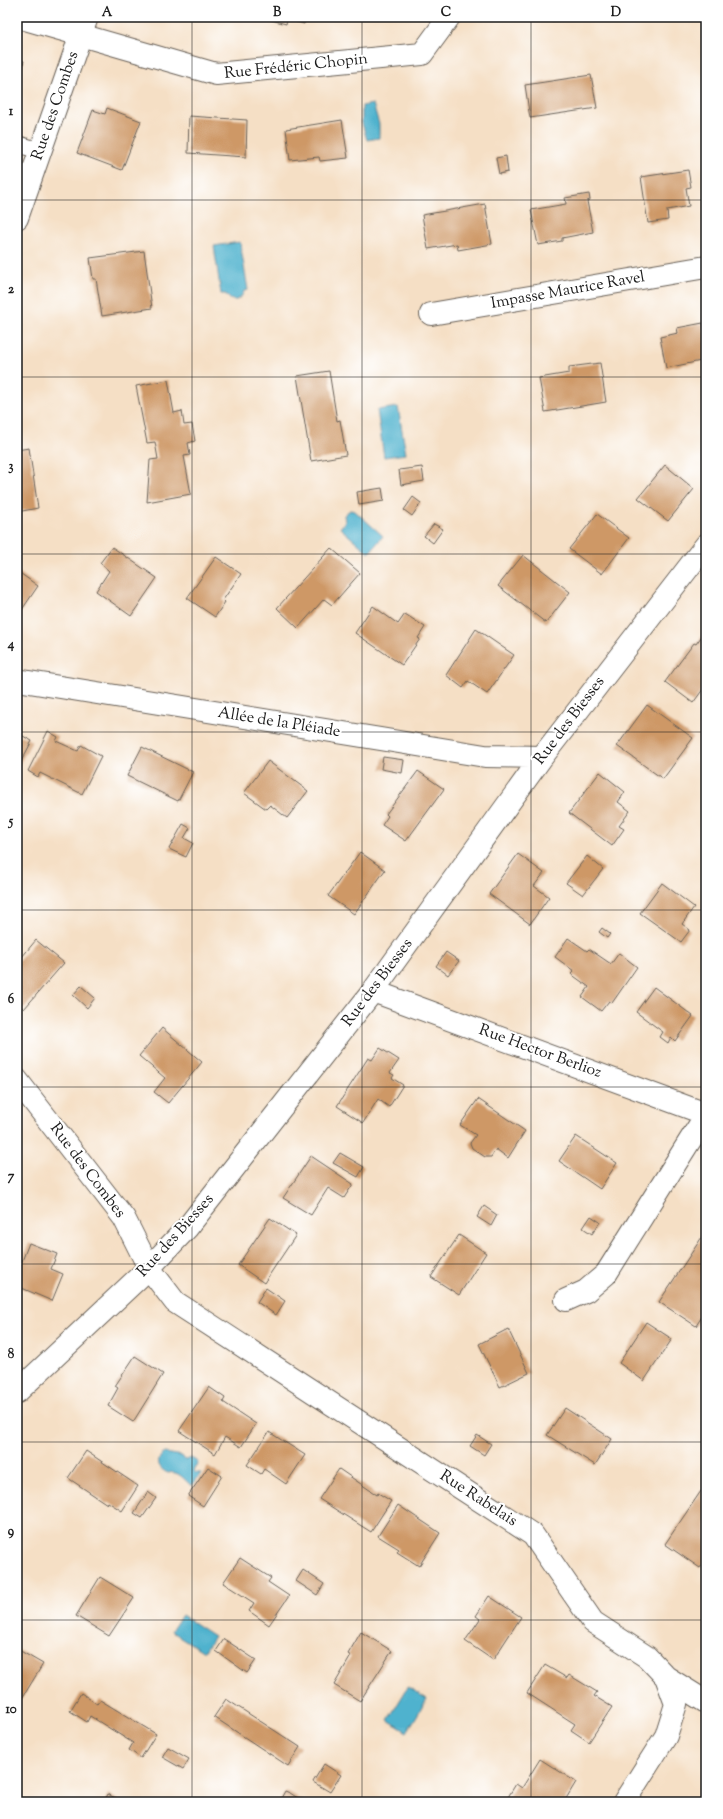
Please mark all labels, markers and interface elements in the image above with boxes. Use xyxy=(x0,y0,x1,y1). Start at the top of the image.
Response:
text: A xyxy=(102,4,113,22)
text: B xyxy=(273,4,282,22)
text: C xyxy=(441,4,451,22)
text: D xyxy=(611,4,621,22)
street label: Rue des Combes xyxy=(27,48,85,164)
street label: Rue Frédéric Chopin xyxy=(223,48,369,86)
text: 1 xyxy=(9,103,14,121)
street label: Impasse Maurice Ravel xyxy=(489,266,647,316)
text: 2 xyxy=(8,281,15,299)
text: 3 xyxy=(8,458,14,476)
text: 4 xyxy=(7,636,15,654)
street label: Rue des Biesses xyxy=(529,672,611,770)
street label: Allée de la Pléiade xyxy=(216,702,342,744)
text: 5 xyxy=(8,813,14,831)
street label: Rue des Biesses xyxy=(337,934,419,1032)
text: 6 xyxy=(8,991,15,1009)
street label: Rue Hector Berlioz xyxy=(475,1019,605,1085)
street label: Rue des Combes xyxy=(44,1119,130,1223)
text: 7 xyxy=(8,1168,15,1186)
street label: Rue des Biesses xyxy=(132,1189,220,1283)
text: 8 xyxy=(8,1346,15,1364)
street label: Rue Rabelais xyxy=(435,1465,521,1533)
text: 9 xyxy=(8,1523,15,1541)
text: 10 xyxy=(5,1701,17,1719)

